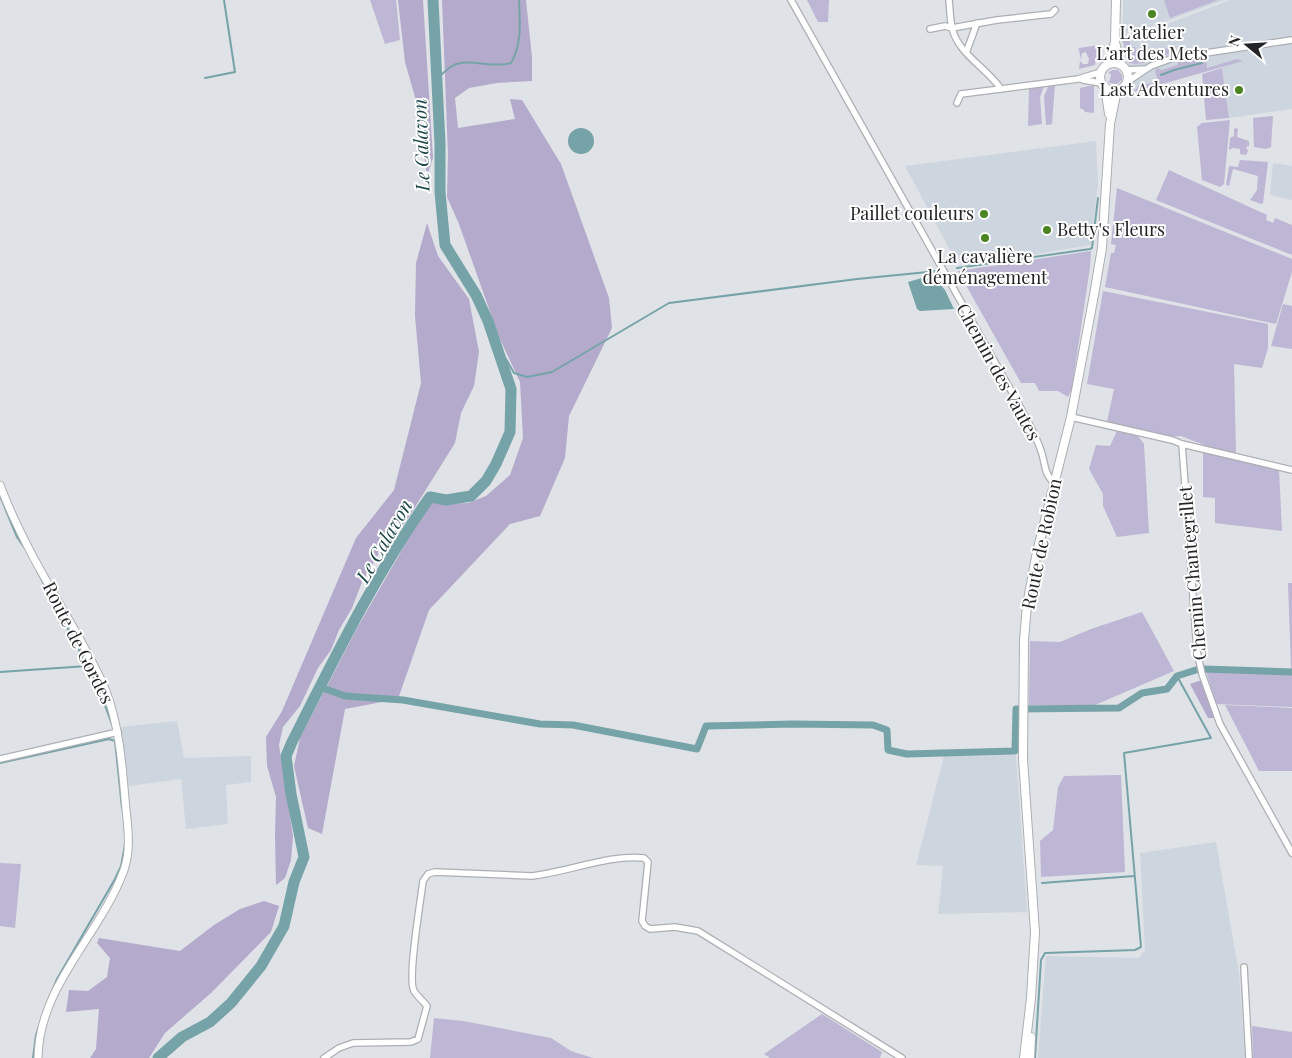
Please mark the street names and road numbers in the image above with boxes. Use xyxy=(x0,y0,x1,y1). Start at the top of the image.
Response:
street label: Chemin des Vautes xyxy=(951,299,1047,444)
street label: Route de Robion xyxy=(1015,476,1067,612)
street label: Chemin Chantegrillet xyxy=(1172,484,1212,661)
street label: Route de Gordes xyxy=(38,577,120,708)

